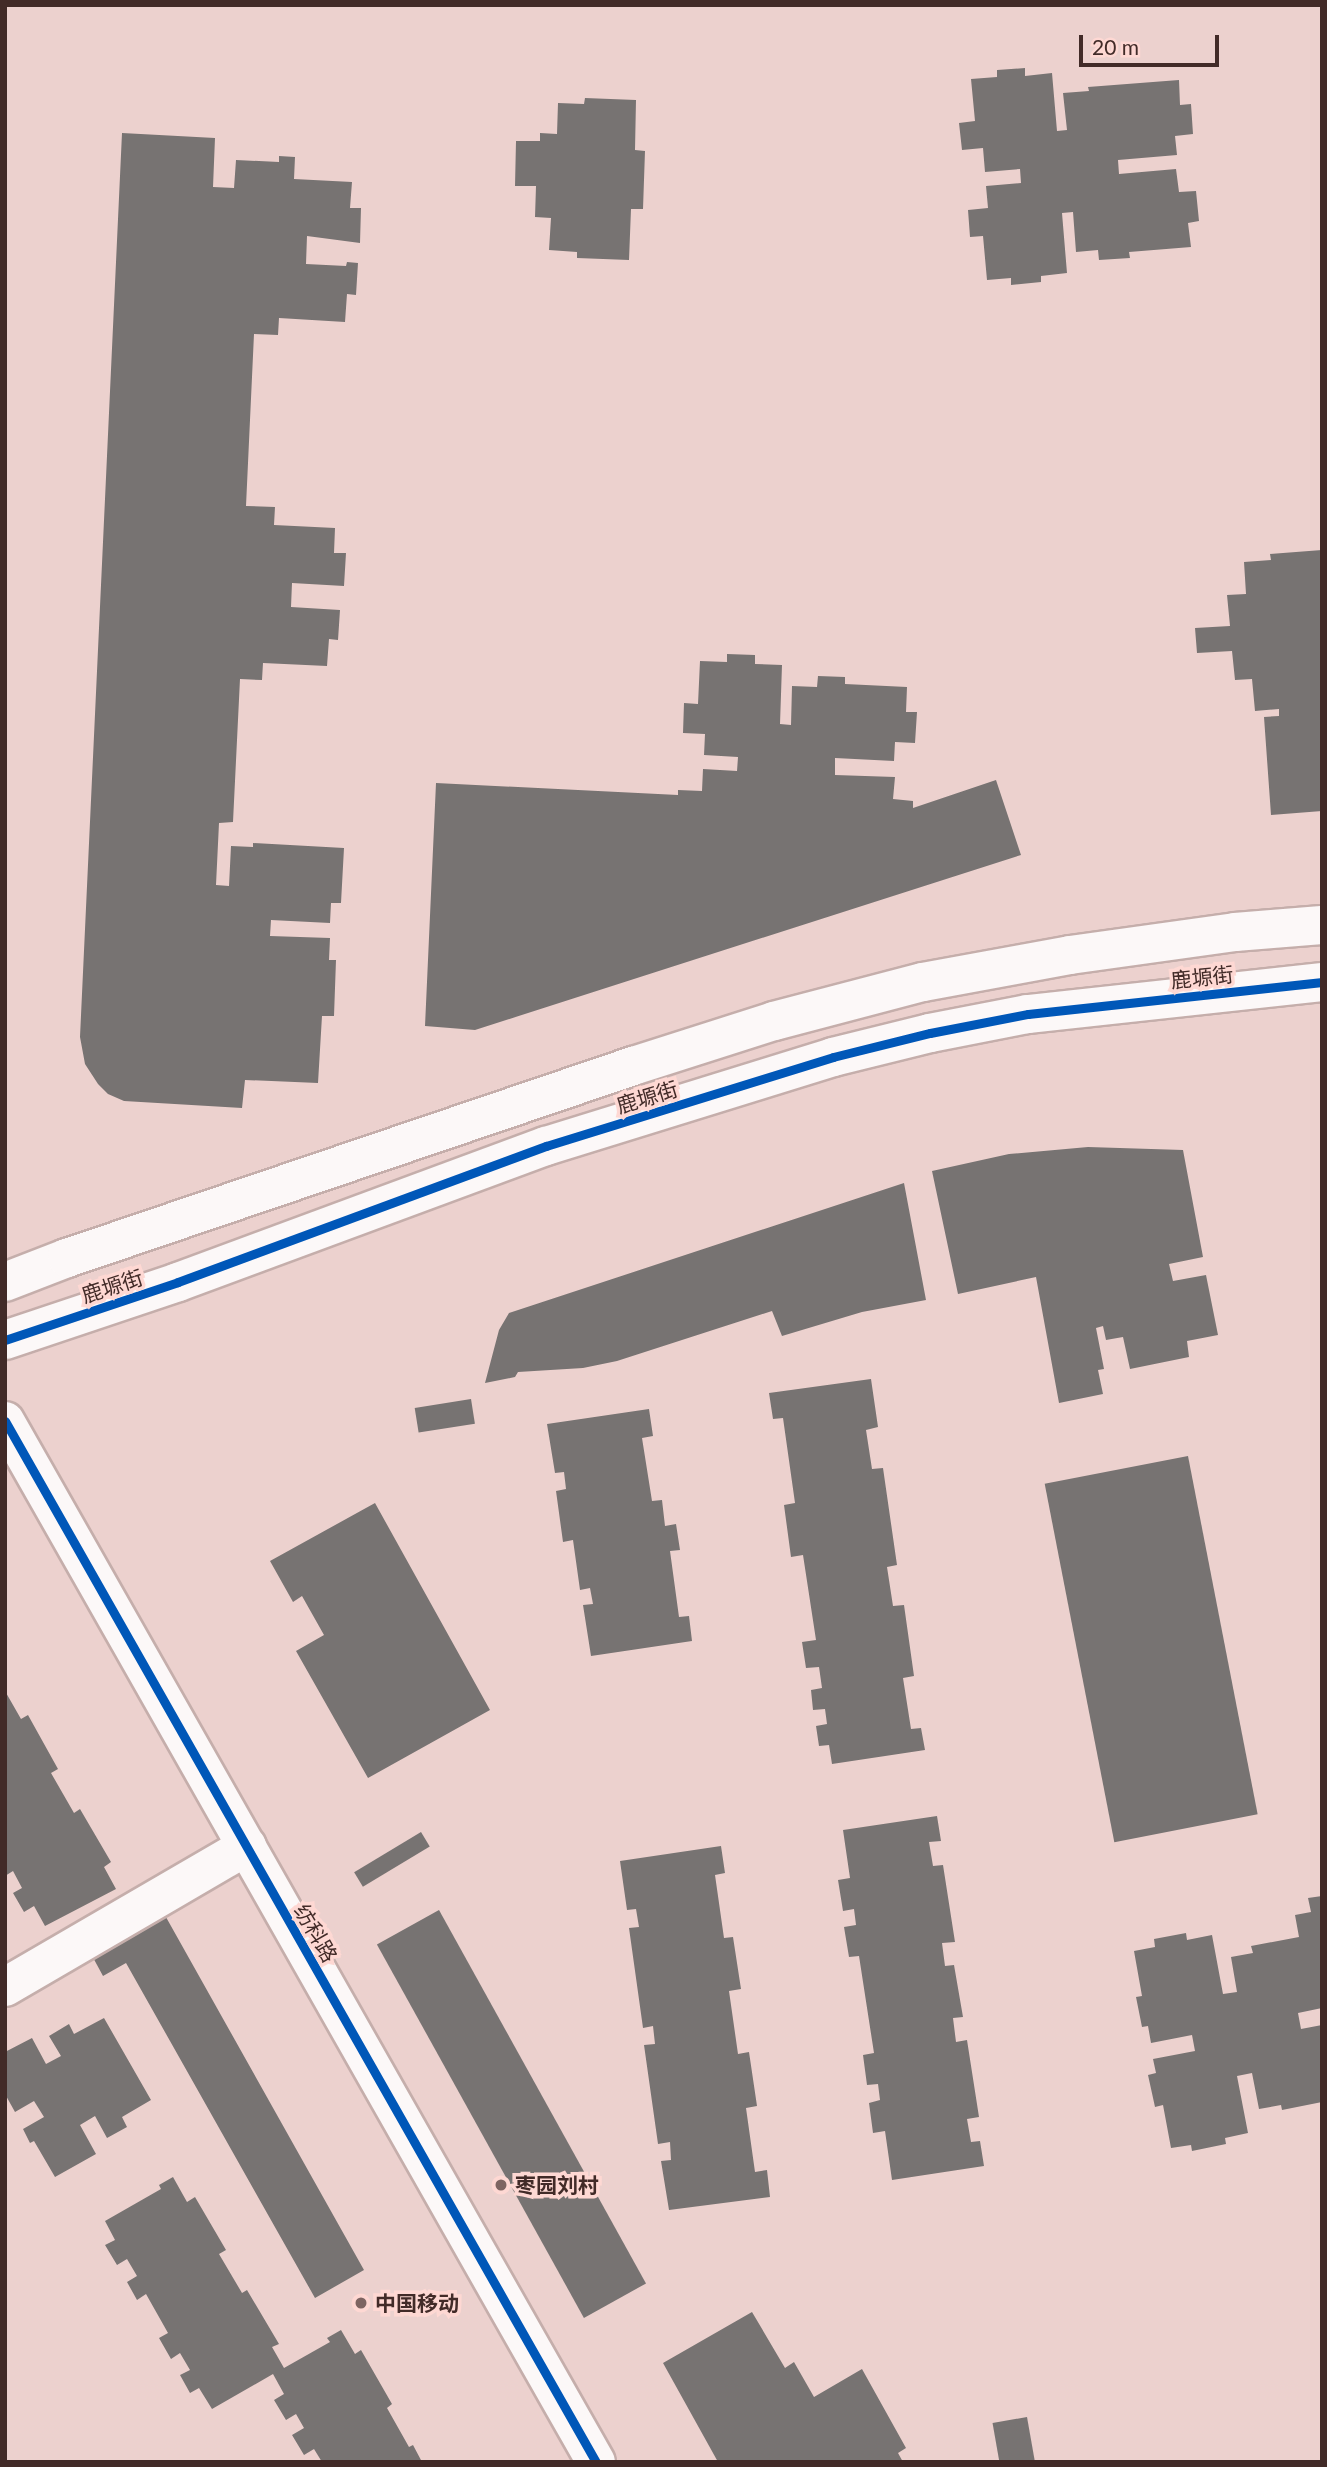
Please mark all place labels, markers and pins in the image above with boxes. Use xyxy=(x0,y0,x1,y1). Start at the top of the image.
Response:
place label: 枣园刘村 xyxy=(515,2172,599,2198)
marker: 枣园刘村 xyxy=(493,2177,509,2193)
place label: 中国移动 xyxy=(375,2290,459,2316)
marker: 中国移动 xyxy=(353,2295,369,2311)

